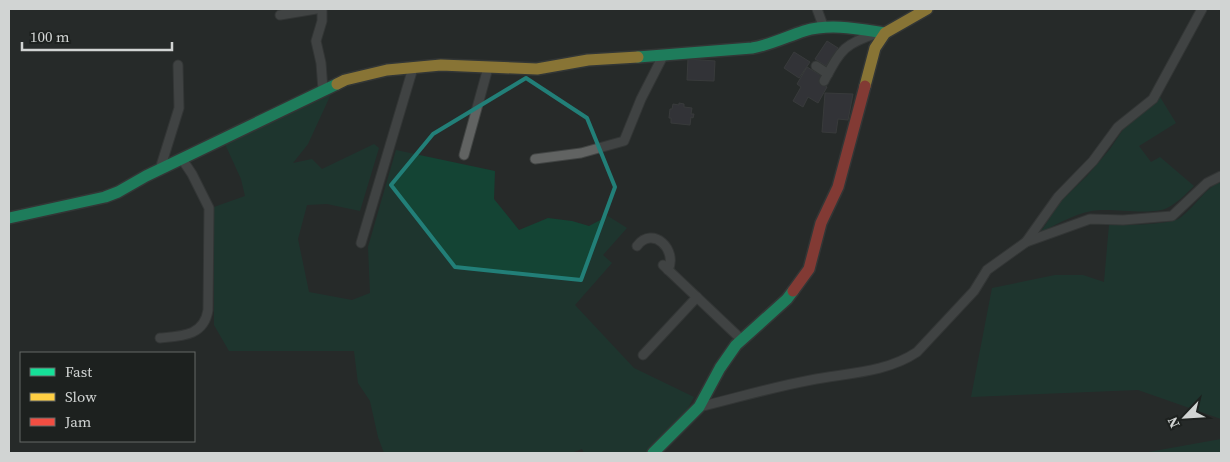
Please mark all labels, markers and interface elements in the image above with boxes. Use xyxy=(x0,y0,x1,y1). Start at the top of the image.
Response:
scale bar xyxy=(22,20,172,52)
text: 100 m xyxy=(30,26,70,47)
legend xyxy=(20,352,195,442)
text: Fast xyxy=(65,361,92,382)
text: Slow xyxy=(65,386,97,407)
north arrow xyxy=(1160,392,1210,442)
text: Jam xyxy=(64,411,92,432)
text: N xyxy=(1162,414,1184,431)

